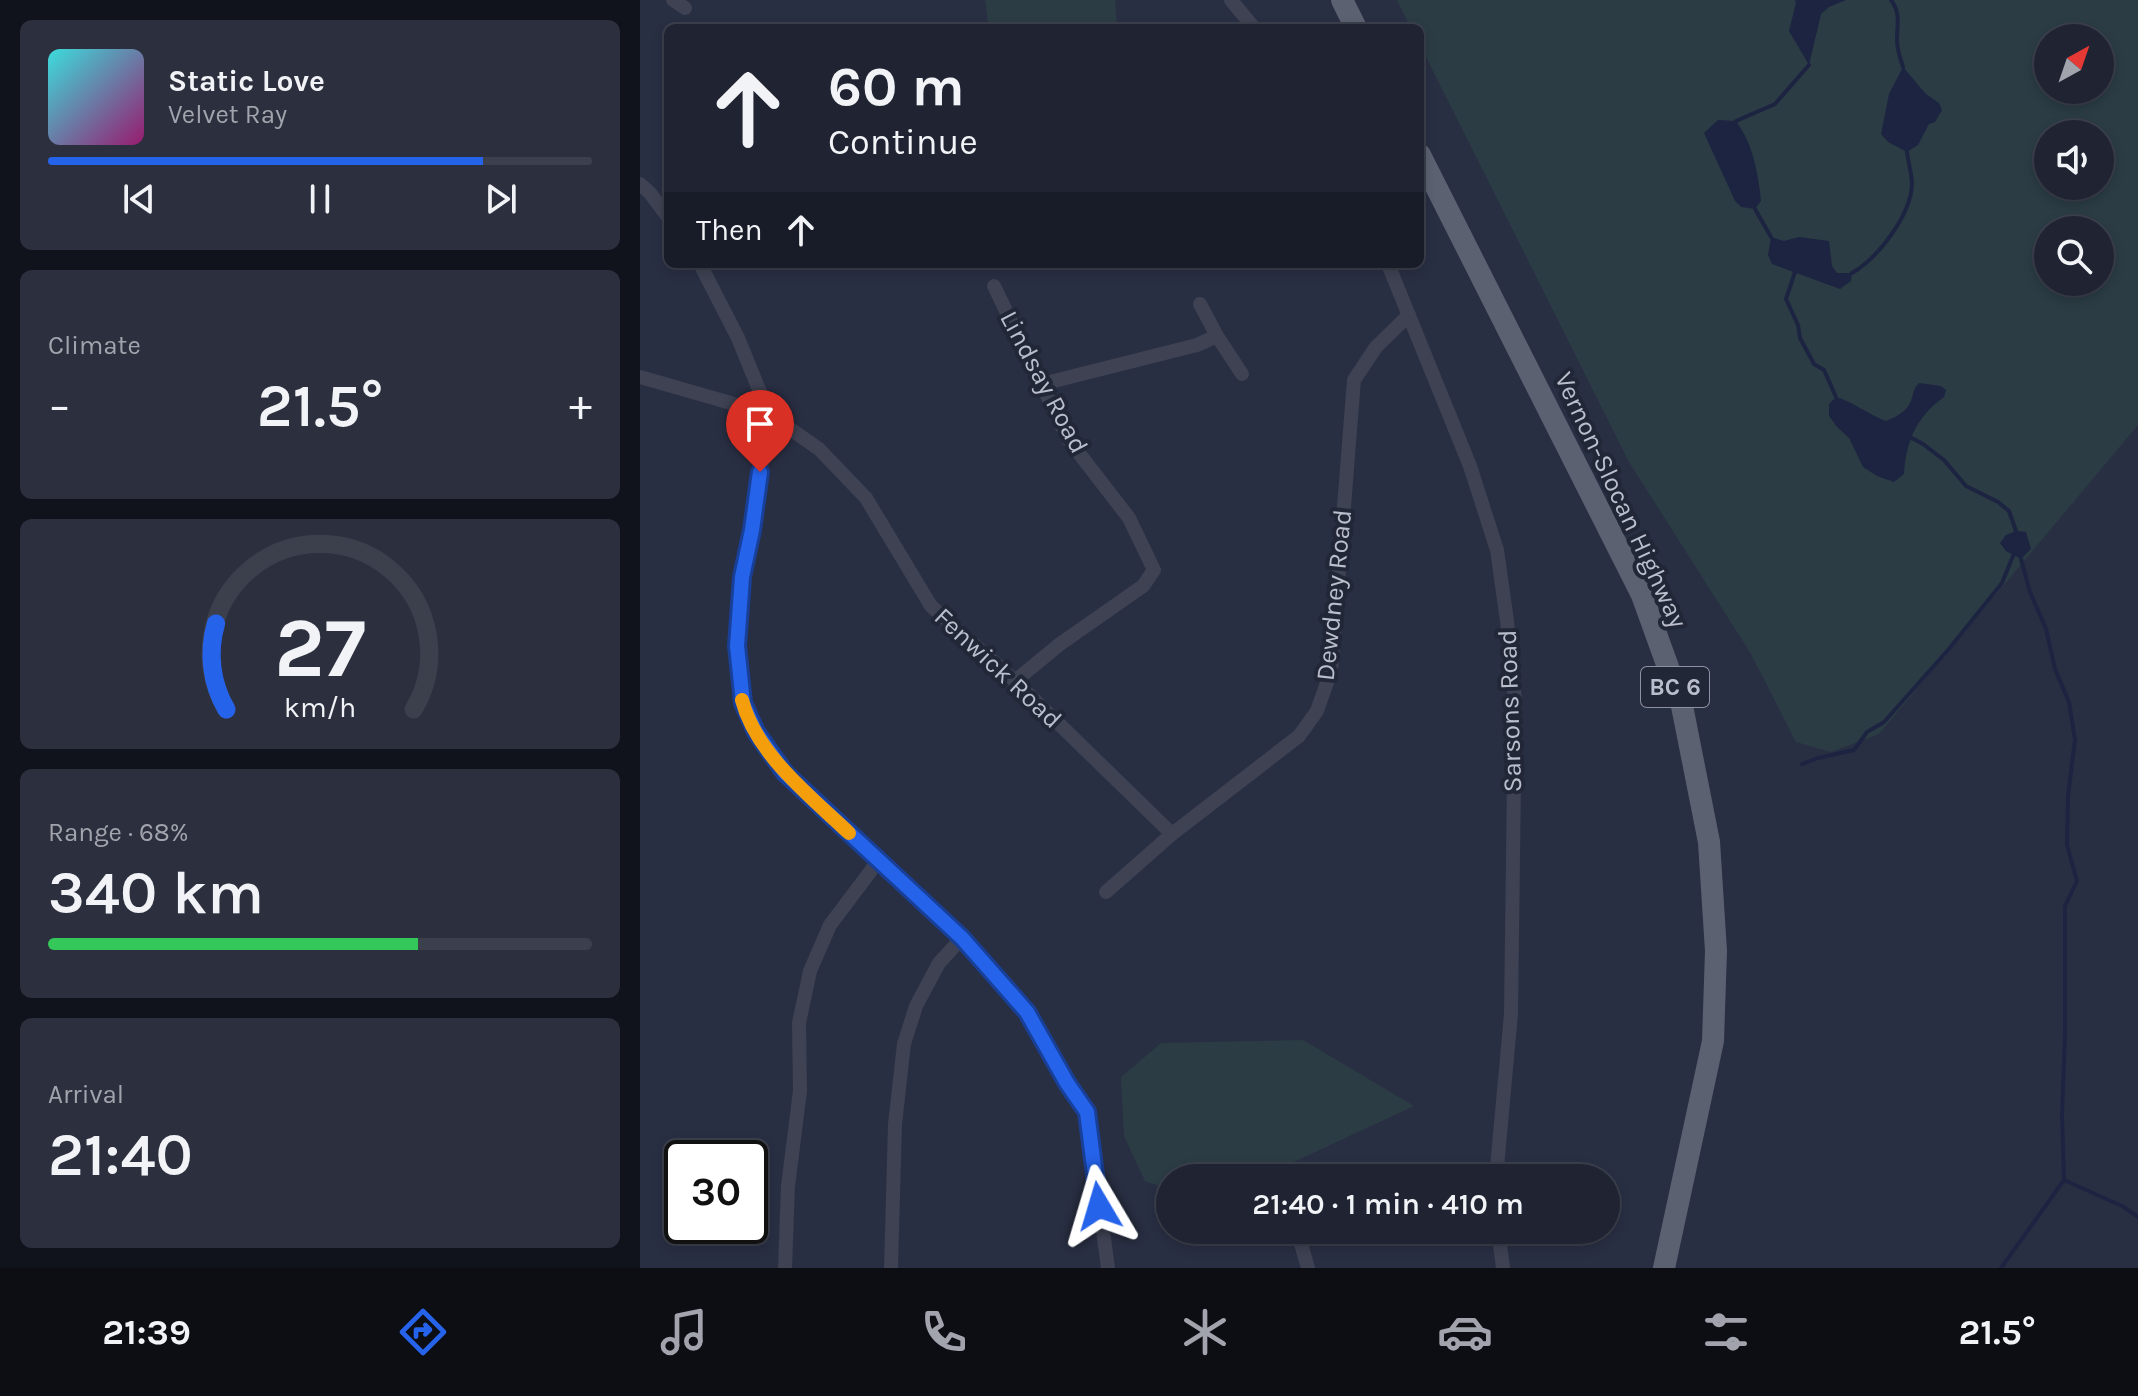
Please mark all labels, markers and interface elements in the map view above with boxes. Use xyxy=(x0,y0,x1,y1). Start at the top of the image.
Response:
north arrow xyxy=(2034,24,2114,104)
map controls xyxy=(2034,24,2114,296)
text: 60 m xyxy=(828,54,965,119)
icon: ahead xyxy=(696,56,800,160)
text: Static Love xyxy=(168,63,325,99)
text: Velvet Ray xyxy=(168,99,287,130)
button: sound xyxy=(2034,120,2114,200)
text: Continue xyxy=(828,121,978,163)
icon: previous xyxy=(117,177,161,221)
icon: pause xyxy=(298,177,342,221)
icon: next xyxy=(479,177,523,221)
icon: ahead xyxy=(779,208,823,252)
text: Then xyxy=(696,212,763,248)
button: search xyxy=(2034,216,2114,296)
street label: Lindsay Road xyxy=(993,305,1095,459)
text: Climate xyxy=(48,330,141,361)
street label: Vernon-Slocan Highway xyxy=(1548,367,1694,633)
text: 21.5° xyxy=(257,371,383,441)
text: − xyxy=(48,380,71,431)
text: + xyxy=(569,380,592,431)
pin xyxy=(726,390,794,472)
icon: arrive xyxy=(738,402,782,446)
street label: Dewdney Road xyxy=(1310,508,1358,682)
text: 27 xyxy=(274,600,366,697)
street label: Fenwick Road xyxy=(928,601,1068,735)
street label: Sarsons Road xyxy=(1492,629,1528,793)
road number: BC 6 xyxy=(1641,667,1709,707)
text: km/h xyxy=(284,691,356,724)
text: Range · 68% xyxy=(48,817,189,848)
text: 340 km xyxy=(48,858,264,928)
text: Arrival xyxy=(48,1079,124,1110)
text: 21:40 xyxy=(48,1120,193,1190)
speed limit sign: 30 xyxy=(664,1140,768,1244)
position arrow xyxy=(1057,1164,1141,1248)
text: 21:40 · 1 min · 410 m xyxy=(1252,1186,1524,1222)
icon: directions xyxy=(395,1304,451,1360)
icon: music xyxy=(656,1304,712,1360)
icon: phone xyxy=(916,1304,972,1360)
icon: climate xyxy=(1177,1304,1233,1360)
icon: car xyxy=(1437,1304,1493,1360)
icon: filters xyxy=(1698,1304,1754,1360)
text: 21:39 xyxy=(102,1311,191,1353)
text: 21.5° xyxy=(1958,1311,2036,1353)

